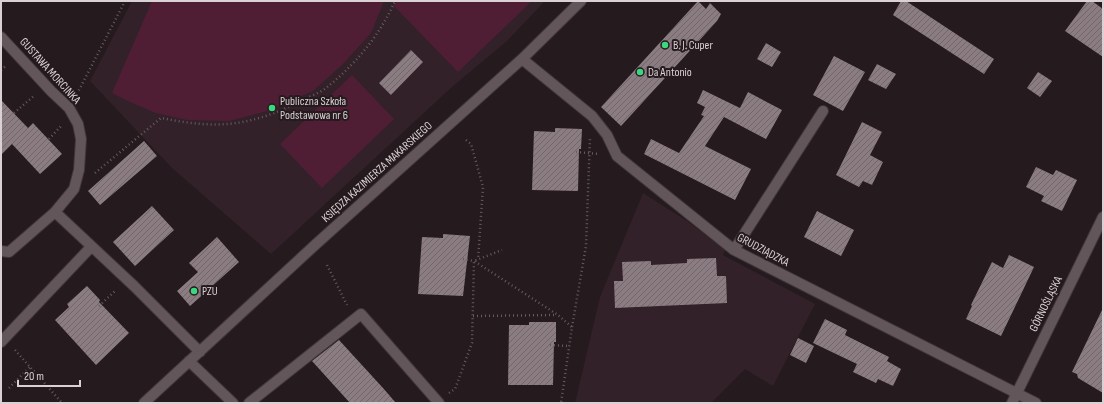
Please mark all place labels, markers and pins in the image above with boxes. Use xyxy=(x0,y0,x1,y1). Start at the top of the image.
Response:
place label: B. J. Cuper xyxy=(673,38,713,53)
marker: B. J. Cuper xyxy=(660,40,670,50)
place label: Da Antonio xyxy=(648,65,692,80)
marker: Da Antonio xyxy=(635,67,645,77)
place label: Publiczna Szkoła Podstawowa nr 6 xyxy=(280,94,348,123)
marker: Publiczna Szkoła Podstawowa nr 6 xyxy=(267,103,277,113)
place label: PZU xyxy=(202,284,218,299)
marker: PZU xyxy=(189,286,199,296)

